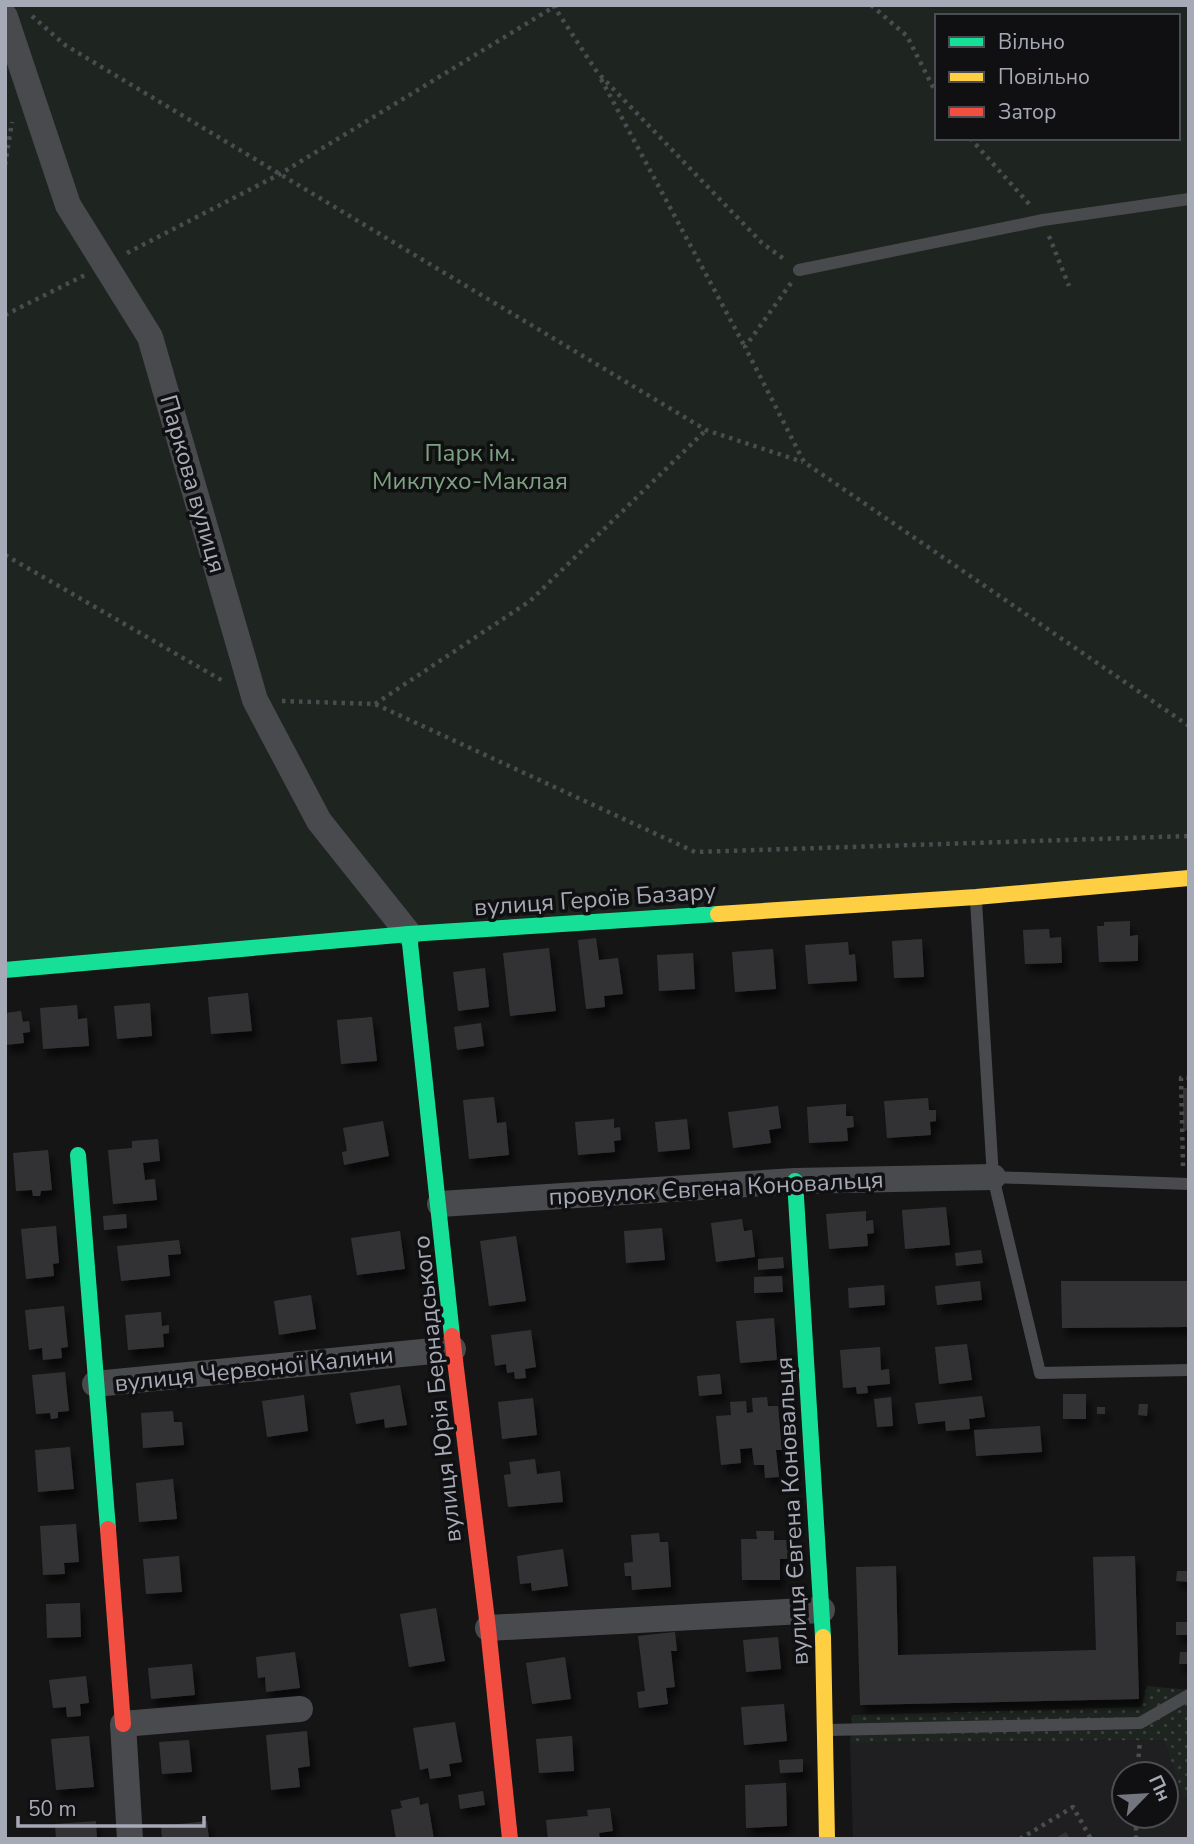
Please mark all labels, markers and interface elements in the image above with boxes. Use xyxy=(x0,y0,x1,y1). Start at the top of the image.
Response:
legend xyxy=(935,14,1180,140)
text: Вільно xyxy=(998,28,1065,56)
text: Повільно xyxy=(998,63,1090,91)
text: Затор xyxy=(998,98,1056,126)
street label: Паркова вулиця xyxy=(152,391,234,577)
park label: Парк ім. Миклухо-Маклая xyxy=(372,437,568,497)
street label: вулиця Героїв Базару xyxy=(473,875,718,923)
street label: провулок Євгена Коновальця xyxy=(548,1163,884,1213)
street label: вулиця Юрія Бернадського xyxy=(405,1234,469,1544)
street label: вулиця Червоної Калини xyxy=(113,1338,395,1400)
street label: вулиця Євгена Коновальця xyxy=(768,1356,816,1666)
north arrow xyxy=(1110,1760,1180,1830)
text: Пн xyxy=(1142,1771,1177,1806)
scale bar xyxy=(18,1784,203,1828)
text: 50 m xyxy=(28,1795,77,1823)

